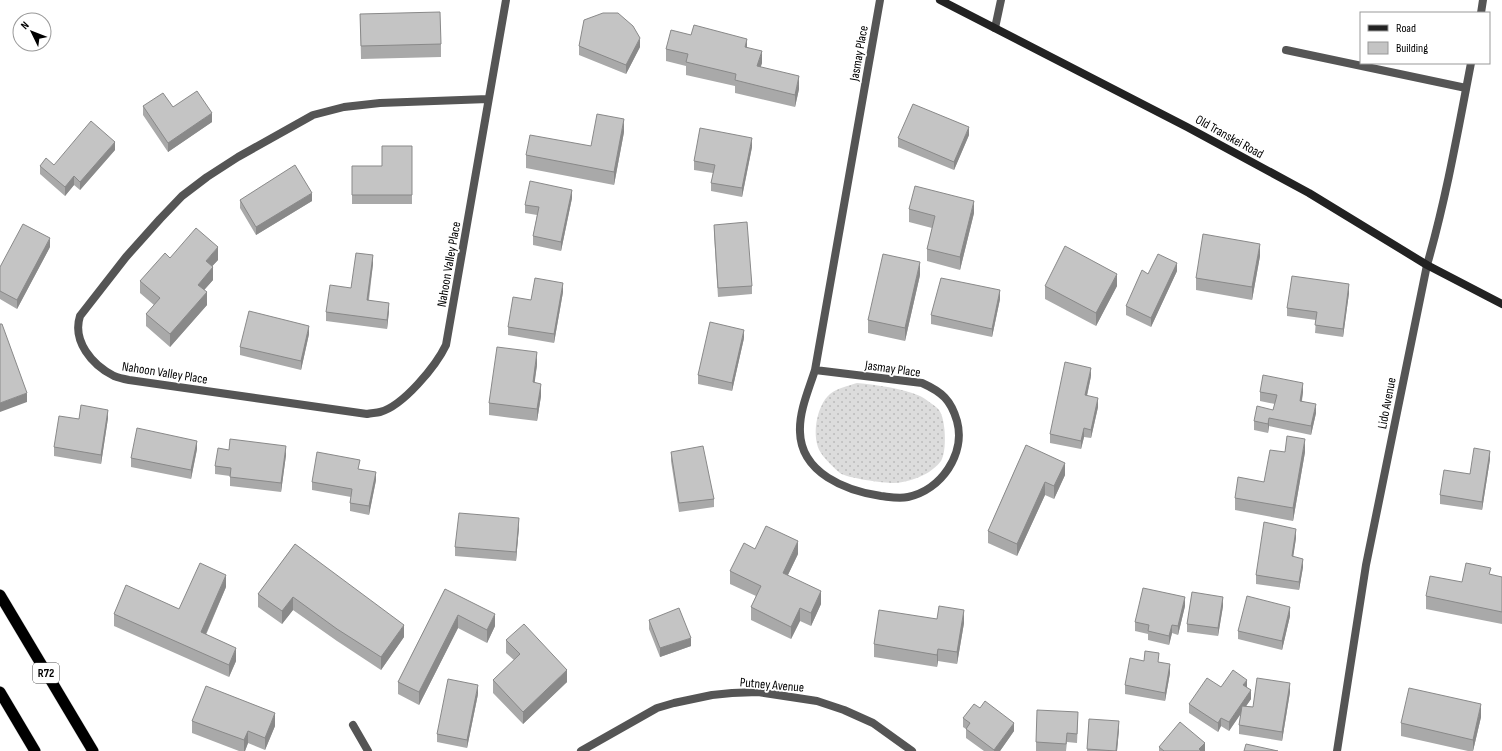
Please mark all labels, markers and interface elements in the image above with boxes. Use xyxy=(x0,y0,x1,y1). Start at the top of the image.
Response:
north arrow xyxy=(12,12,52,52)
legend xyxy=(1360,12,1490,64)
text: N xyxy=(18,19,32,32)
text: Road xyxy=(1396,21,1416,36)
street label: Jasmay Place xyxy=(846,24,872,83)
text: Building xyxy=(1396,41,1428,56)
street label: Old Transkei Road xyxy=(1193,112,1266,162)
street label: Nahoon Valley Place xyxy=(434,220,464,308)
street label: Jasmay Place xyxy=(863,357,922,381)
street label: Nahoon Valley Place xyxy=(121,358,209,388)
street label: Lido Avenue xyxy=(1374,376,1400,430)
road number: R72 xyxy=(33,663,59,683)
street label: Putney Avenue xyxy=(739,674,805,696)

